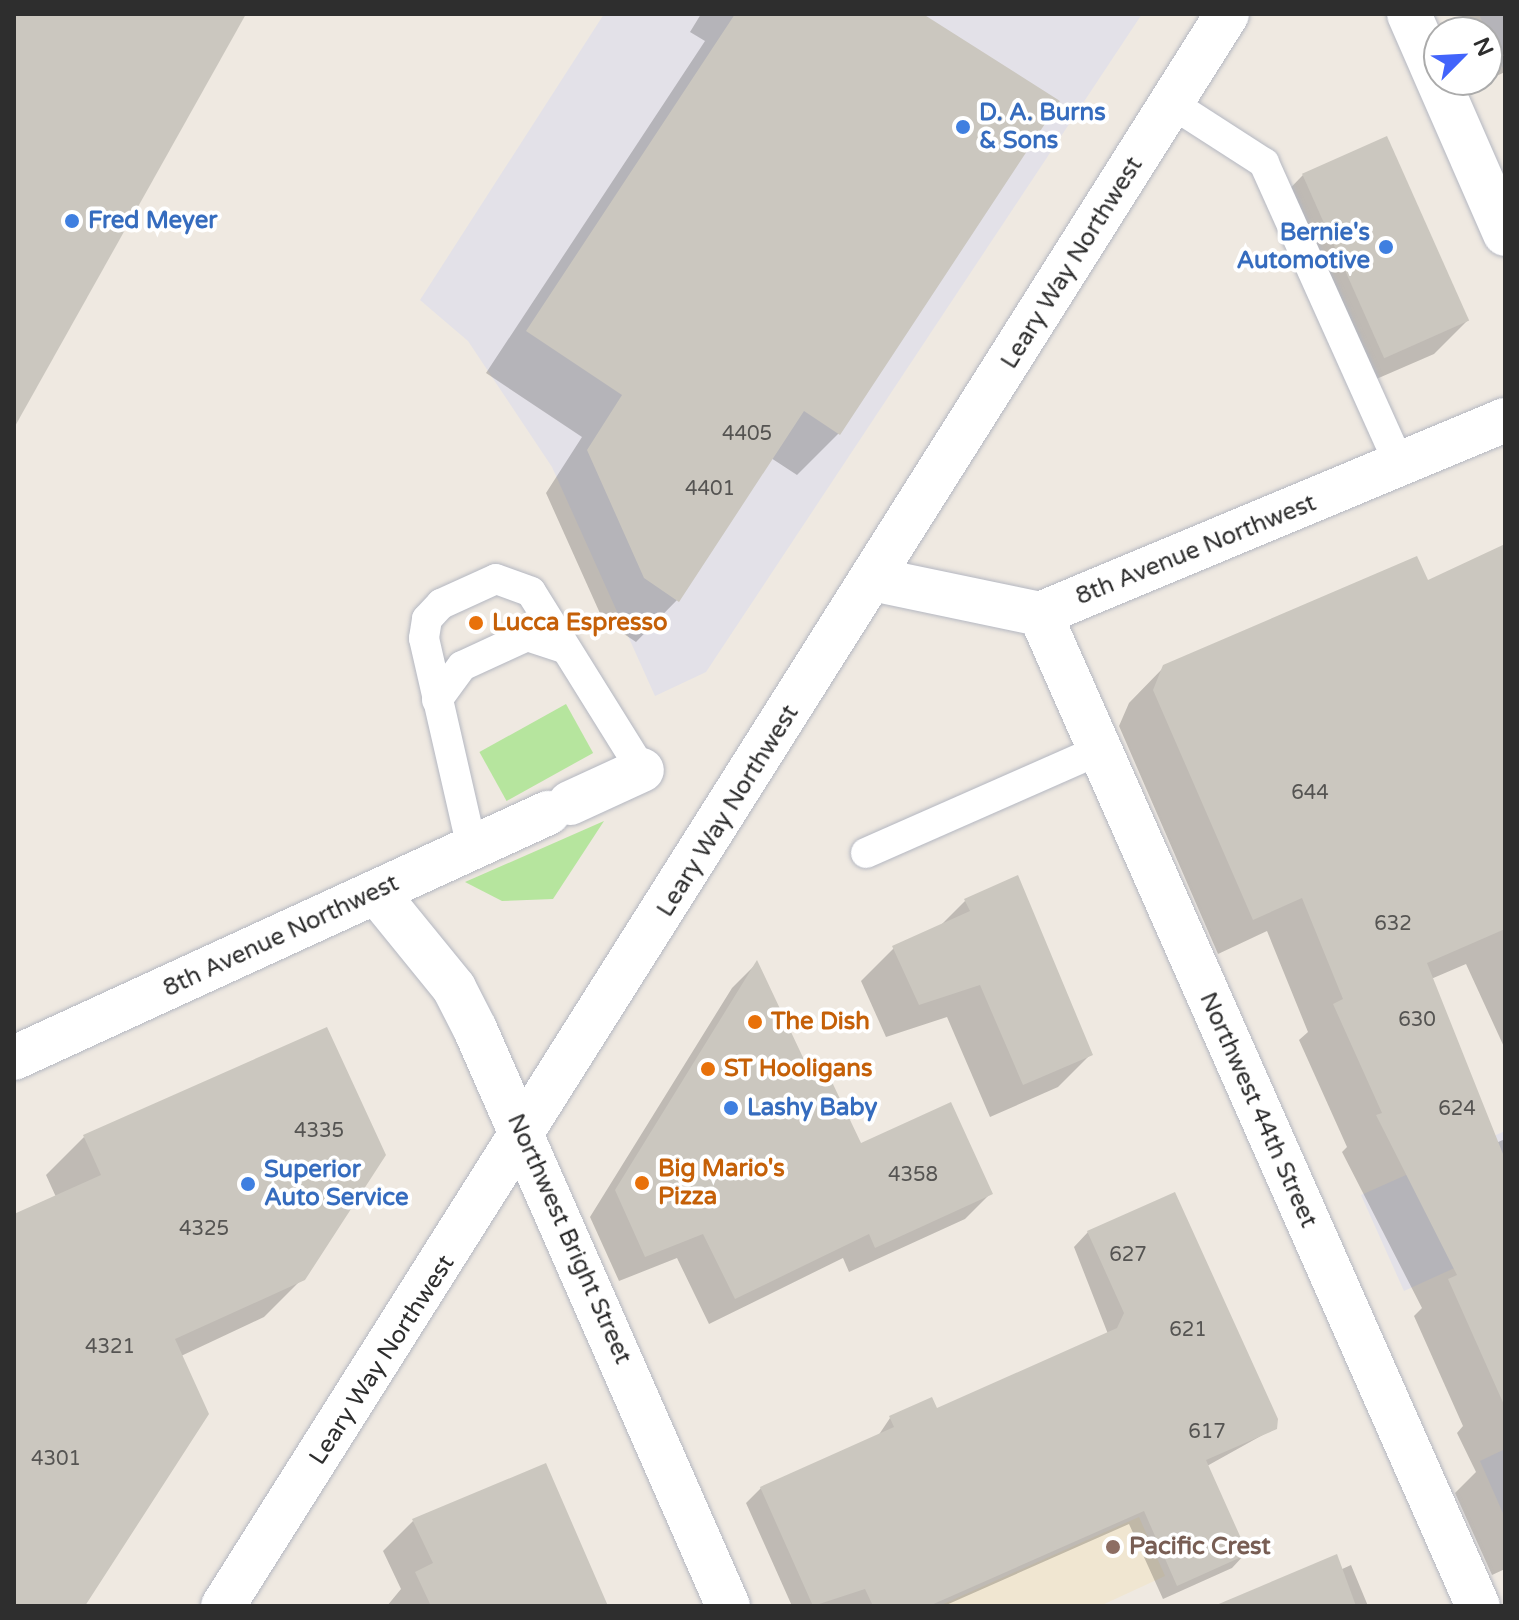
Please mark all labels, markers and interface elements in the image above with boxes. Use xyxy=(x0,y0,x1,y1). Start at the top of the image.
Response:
north arrow xyxy=(1423,16,1503,96)
text: N xyxy=(1468,34,1499,60)
place label: D. A. Burns & Sons xyxy=(979,99,1106,155)
marker: D. A. Burns & Sons xyxy=(954,118,972,136)
street label: Leary Way Northwest xyxy=(995,152,1149,374)
place label: Fred Meyer xyxy=(88,207,218,235)
marker: Fred Meyer xyxy=(63,212,81,230)
place label: Bernie's Automotive xyxy=(1236,219,1370,275)
marker: Bernie's Automotive xyxy=(1377,238,1395,256)
house number: 4405 xyxy=(722,422,772,446)
house number: 4401 xyxy=(685,477,735,501)
street label: 8th Avenue Northwest xyxy=(1072,489,1320,611)
place label: Lucca Espresso xyxy=(492,609,668,637)
marker: Lucca Espresso xyxy=(467,614,485,632)
street label: Leary Way Northwest xyxy=(651,700,805,922)
house number: 644 xyxy=(1291,781,1329,805)
street label: 8th Avenue Northwest xyxy=(159,869,403,1003)
house number: 632 xyxy=(1374,912,1412,936)
street label: Northwest 44th Street xyxy=(1193,988,1323,1232)
place label: The Dish xyxy=(771,1008,870,1036)
house number: 630 xyxy=(1398,1008,1436,1032)
marker: The Dish xyxy=(746,1013,764,1031)
place label: ST Hooligans xyxy=(724,1055,872,1083)
marker: ST Hooligans xyxy=(699,1060,717,1078)
place label: Lashy Baby xyxy=(747,1094,877,1122)
house number: 624 xyxy=(1438,1097,1476,1121)
marker: Lashy Baby xyxy=(722,1099,740,1117)
street label: Northwest Bright Street xyxy=(501,1110,637,1368)
house number: 4335 xyxy=(294,1119,344,1143)
place label: Big Mario's Pizza xyxy=(658,1155,785,1211)
place label: Superior Auto Service xyxy=(264,1156,409,1212)
house number: 4358 xyxy=(888,1163,938,1187)
marker: Big Mario's Pizza xyxy=(633,1174,651,1192)
marker: Superior Auto Service xyxy=(239,1175,257,1193)
house number: 4325 xyxy=(179,1217,229,1241)
house number: 627 xyxy=(1109,1243,1147,1267)
street label: Leary Way Northwest xyxy=(303,1250,461,1470)
house number: 621 xyxy=(1169,1318,1207,1342)
house number: 4321 xyxy=(85,1335,135,1359)
house number: 617 xyxy=(1188,1420,1226,1444)
house number: 4301 xyxy=(31,1447,81,1471)
place label: Pacific Crest xyxy=(1129,1533,1271,1561)
marker: Pacific Crest xyxy=(1104,1538,1122,1556)

